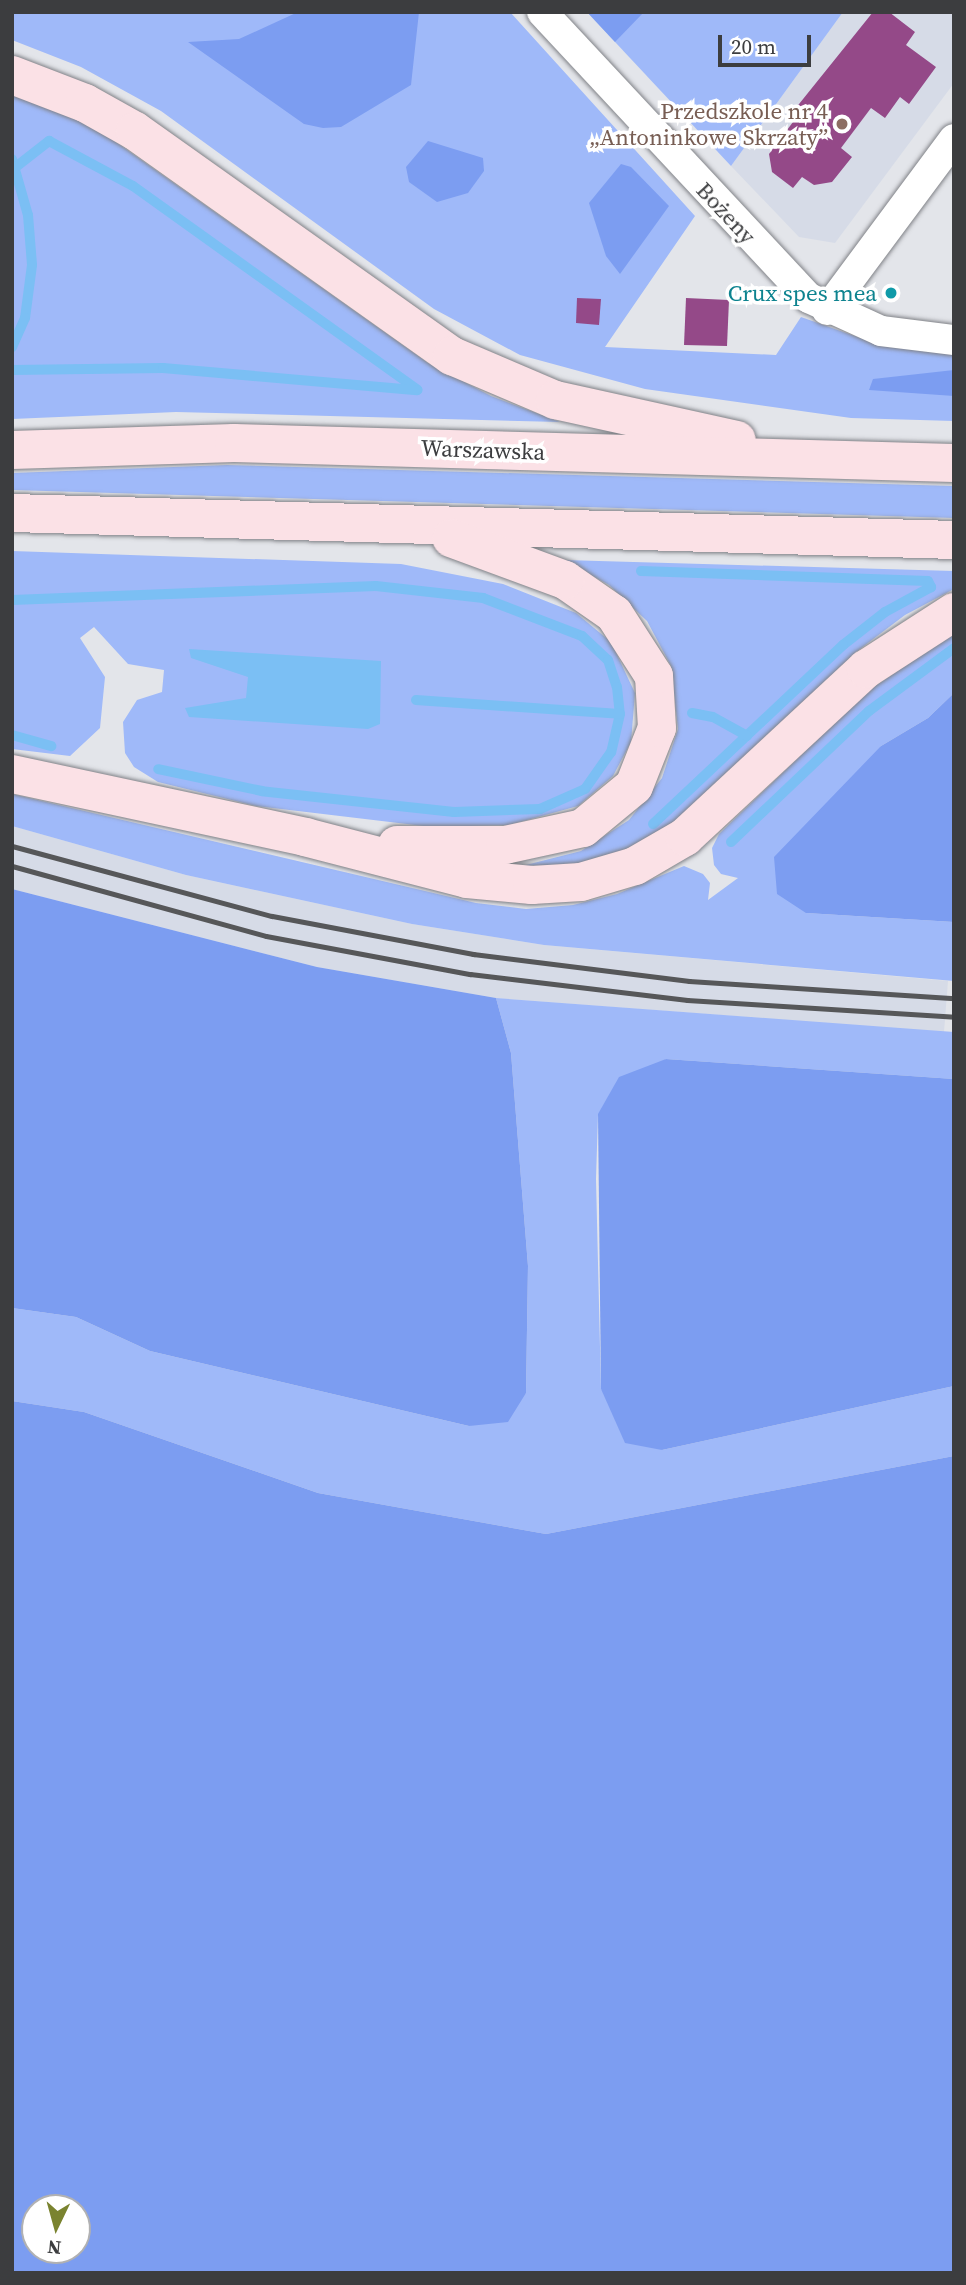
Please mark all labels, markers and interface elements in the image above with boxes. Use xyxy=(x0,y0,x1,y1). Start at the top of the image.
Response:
scale bar xyxy=(721,21,814,65)
text: 20 m xyxy=(731,32,776,61)
place label: Przedszkole nr 4 „Antoninkowe Skrzaty” xyxy=(590,97,828,151)
marker: Przedszkole nr 4 „Antoninkowe Skrzaty” xyxy=(834,116,850,132)
street label: Bożeny xyxy=(691,176,761,250)
place label: Crux spes mea xyxy=(728,279,877,307)
marker: Crux spes mea xyxy=(883,285,899,301)
street label: Warszawska xyxy=(420,434,546,466)
north arrow xyxy=(21,2194,91,2264)
text: N xyxy=(46,2234,62,2261)

